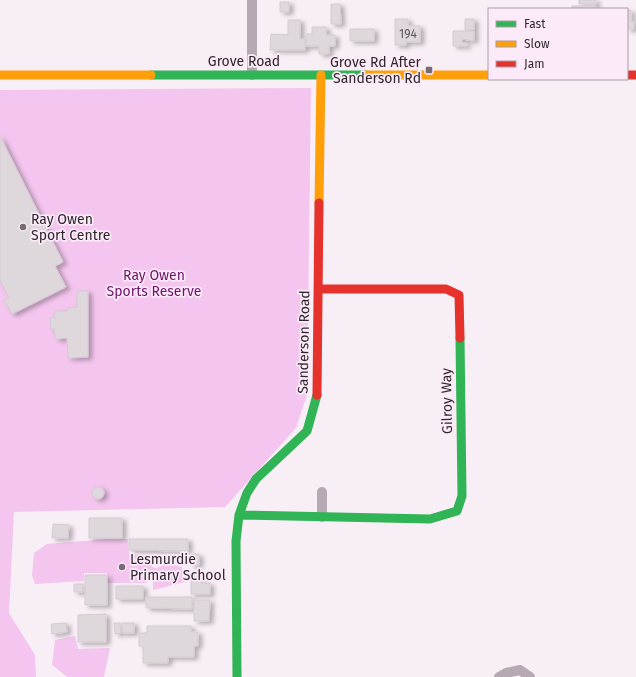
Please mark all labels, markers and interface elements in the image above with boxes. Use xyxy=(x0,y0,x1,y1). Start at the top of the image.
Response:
legend xyxy=(488,8,628,80)
text: Fast xyxy=(524,17,546,31)
house number: 194 xyxy=(399,27,417,41)
text: Slow xyxy=(524,37,550,51)
street label: Grove Road xyxy=(208,53,280,70)
place label: Grove Rd After Sanderson Rd xyxy=(330,54,422,87)
text: Jam xyxy=(524,57,544,71)
marker: Grove Rd After Sanderson Rd xyxy=(424,65,434,75)
place label: Ray Owen Sport Centre xyxy=(31,211,110,244)
marker: Ray Owen Sport Centre xyxy=(18,222,28,232)
park label: Ray Owen Sports Reserve xyxy=(107,267,201,300)
street label: Sanderson Road xyxy=(295,290,313,394)
street label: Gilroy Way xyxy=(438,368,456,434)
place label: Lesmurdie Primary School xyxy=(130,551,226,584)
marker: Lesmurdie Primary School xyxy=(117,562,127,572)

